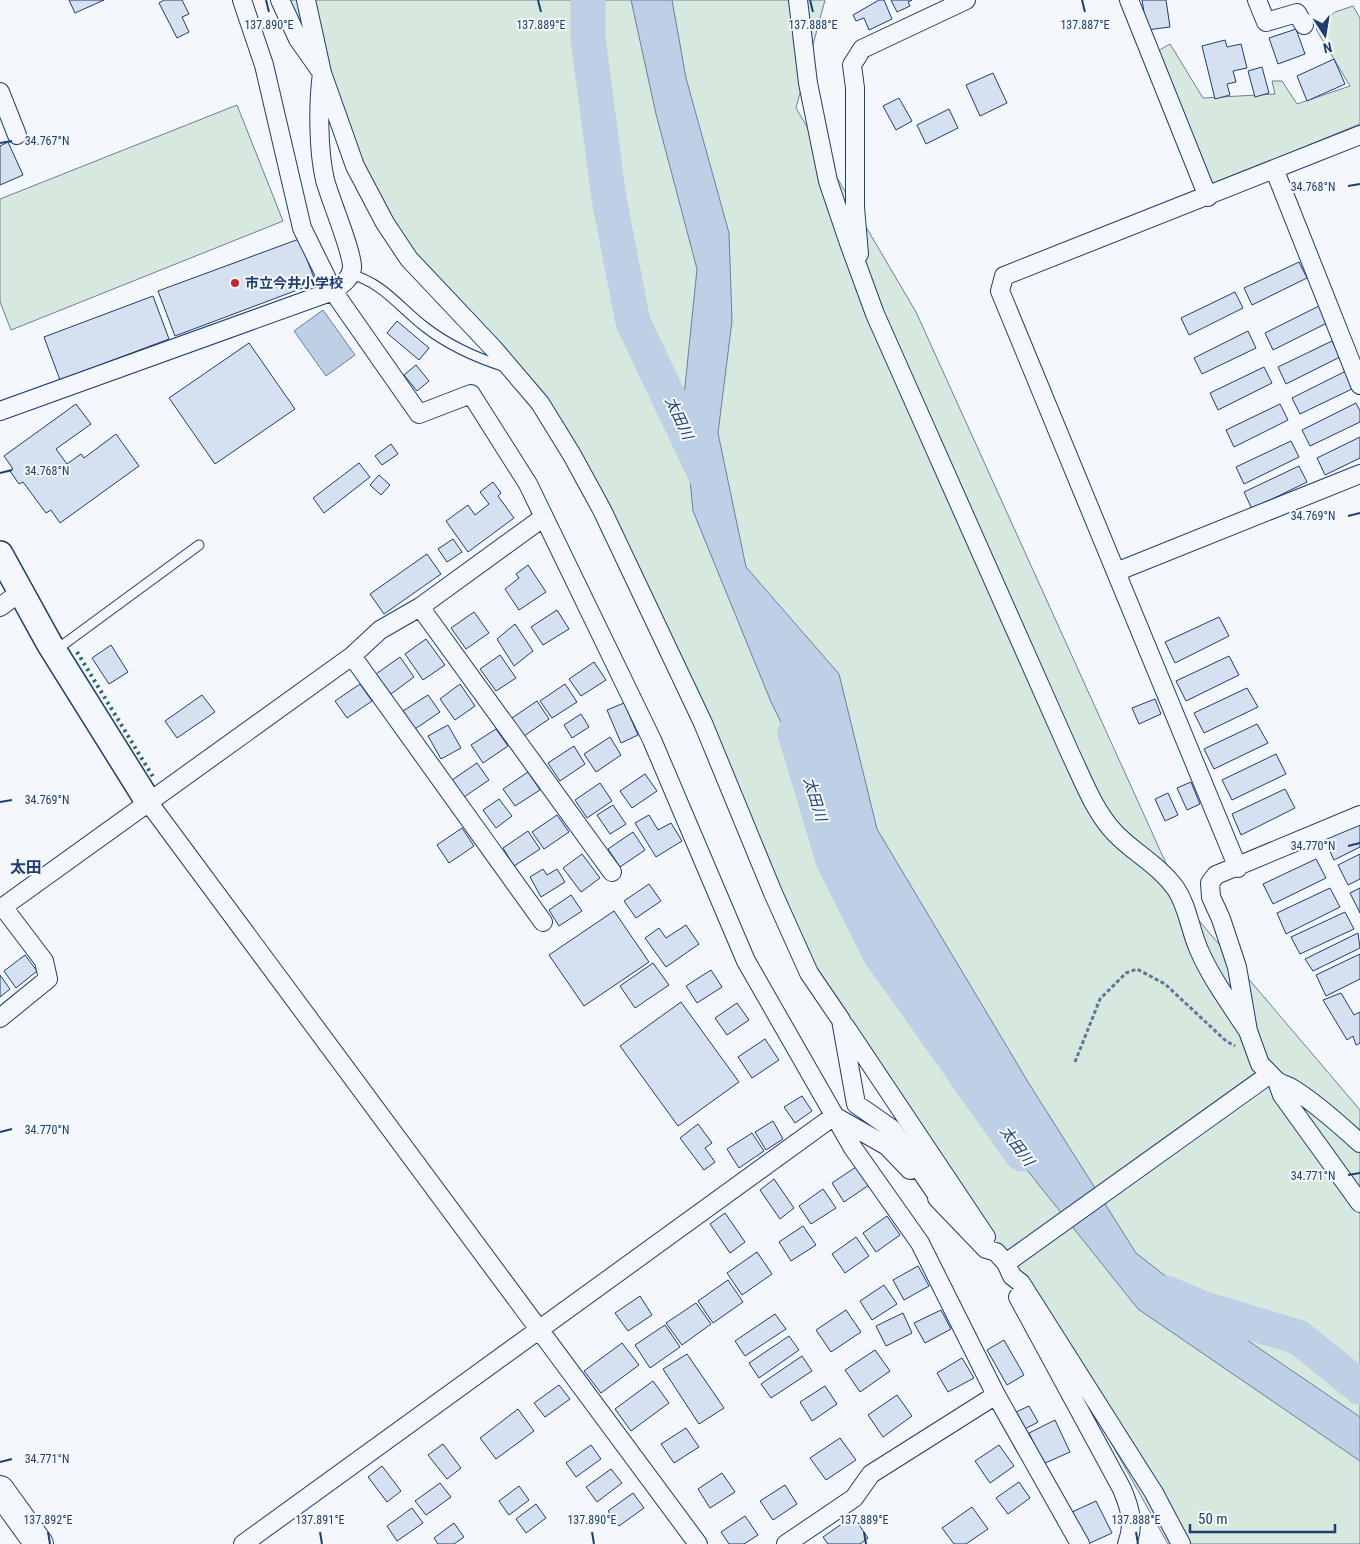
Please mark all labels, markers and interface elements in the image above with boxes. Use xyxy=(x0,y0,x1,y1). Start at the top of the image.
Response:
north arrow xyxy=(1300,10,1350,60)
text: 137.890°E xyxy=(244,18,294,32)
text: 137.889°E xyxy=(516,18,566,32)
text: 137.888°E xyxy=(788,18,838,32)
text: 137.887°E xyxy=(1060,18,1110,32)
text: N xyxy=(1322,39,1334,56)
text: 34.767°N xyxy=(25,134,69,148)
text: 34.768°N xyxy=(1291,180,1335,194)
place label: 市立今井小学校 xyxy=(245,275,343,291)
marker: 市立今井小学校 xyxy=(229,277,241,289)
water label: 太田川 xyxy=(661,394,698,444)
text: 34.768°N xyxy=(25,464,69,478)
text: 34.769°N xyxy=(1291,509,1335,523)
water label: 太田川 xyxy=(800,775,831,825)
text: 34.769°N xyxy=(25,793,69,807)
text: 34.770°N xyxy=(1291,839,1335,853)
district label: 太田 xyxy=(10,858,42,877)
text: 34.770°N xyxy=(25,1123,69,1137)
water label: 太田川 xyxy=(996,1123,1039,1171)
text: 34.771°N xyxy=(1291,1169,1335,1183)
text: 34.771°N xyxy=(25,1452,69,1466)
scale bar xyxy=(1190,1502,1335,1534)
text: 50 m xyxy=(1198,1510,1228,1528)
text: 137.892°E xyxy=(23,1513,73,1527)
text: 137.891°E xyxy=(295,1513,345,1527)
text: 137.890°E xyxy=(567,1513,617,1527)
text: 137.889°E xyxy=(839,1513,889,1527)
text: 137.888°E xyxy=(1111,1513,1161,1527)

